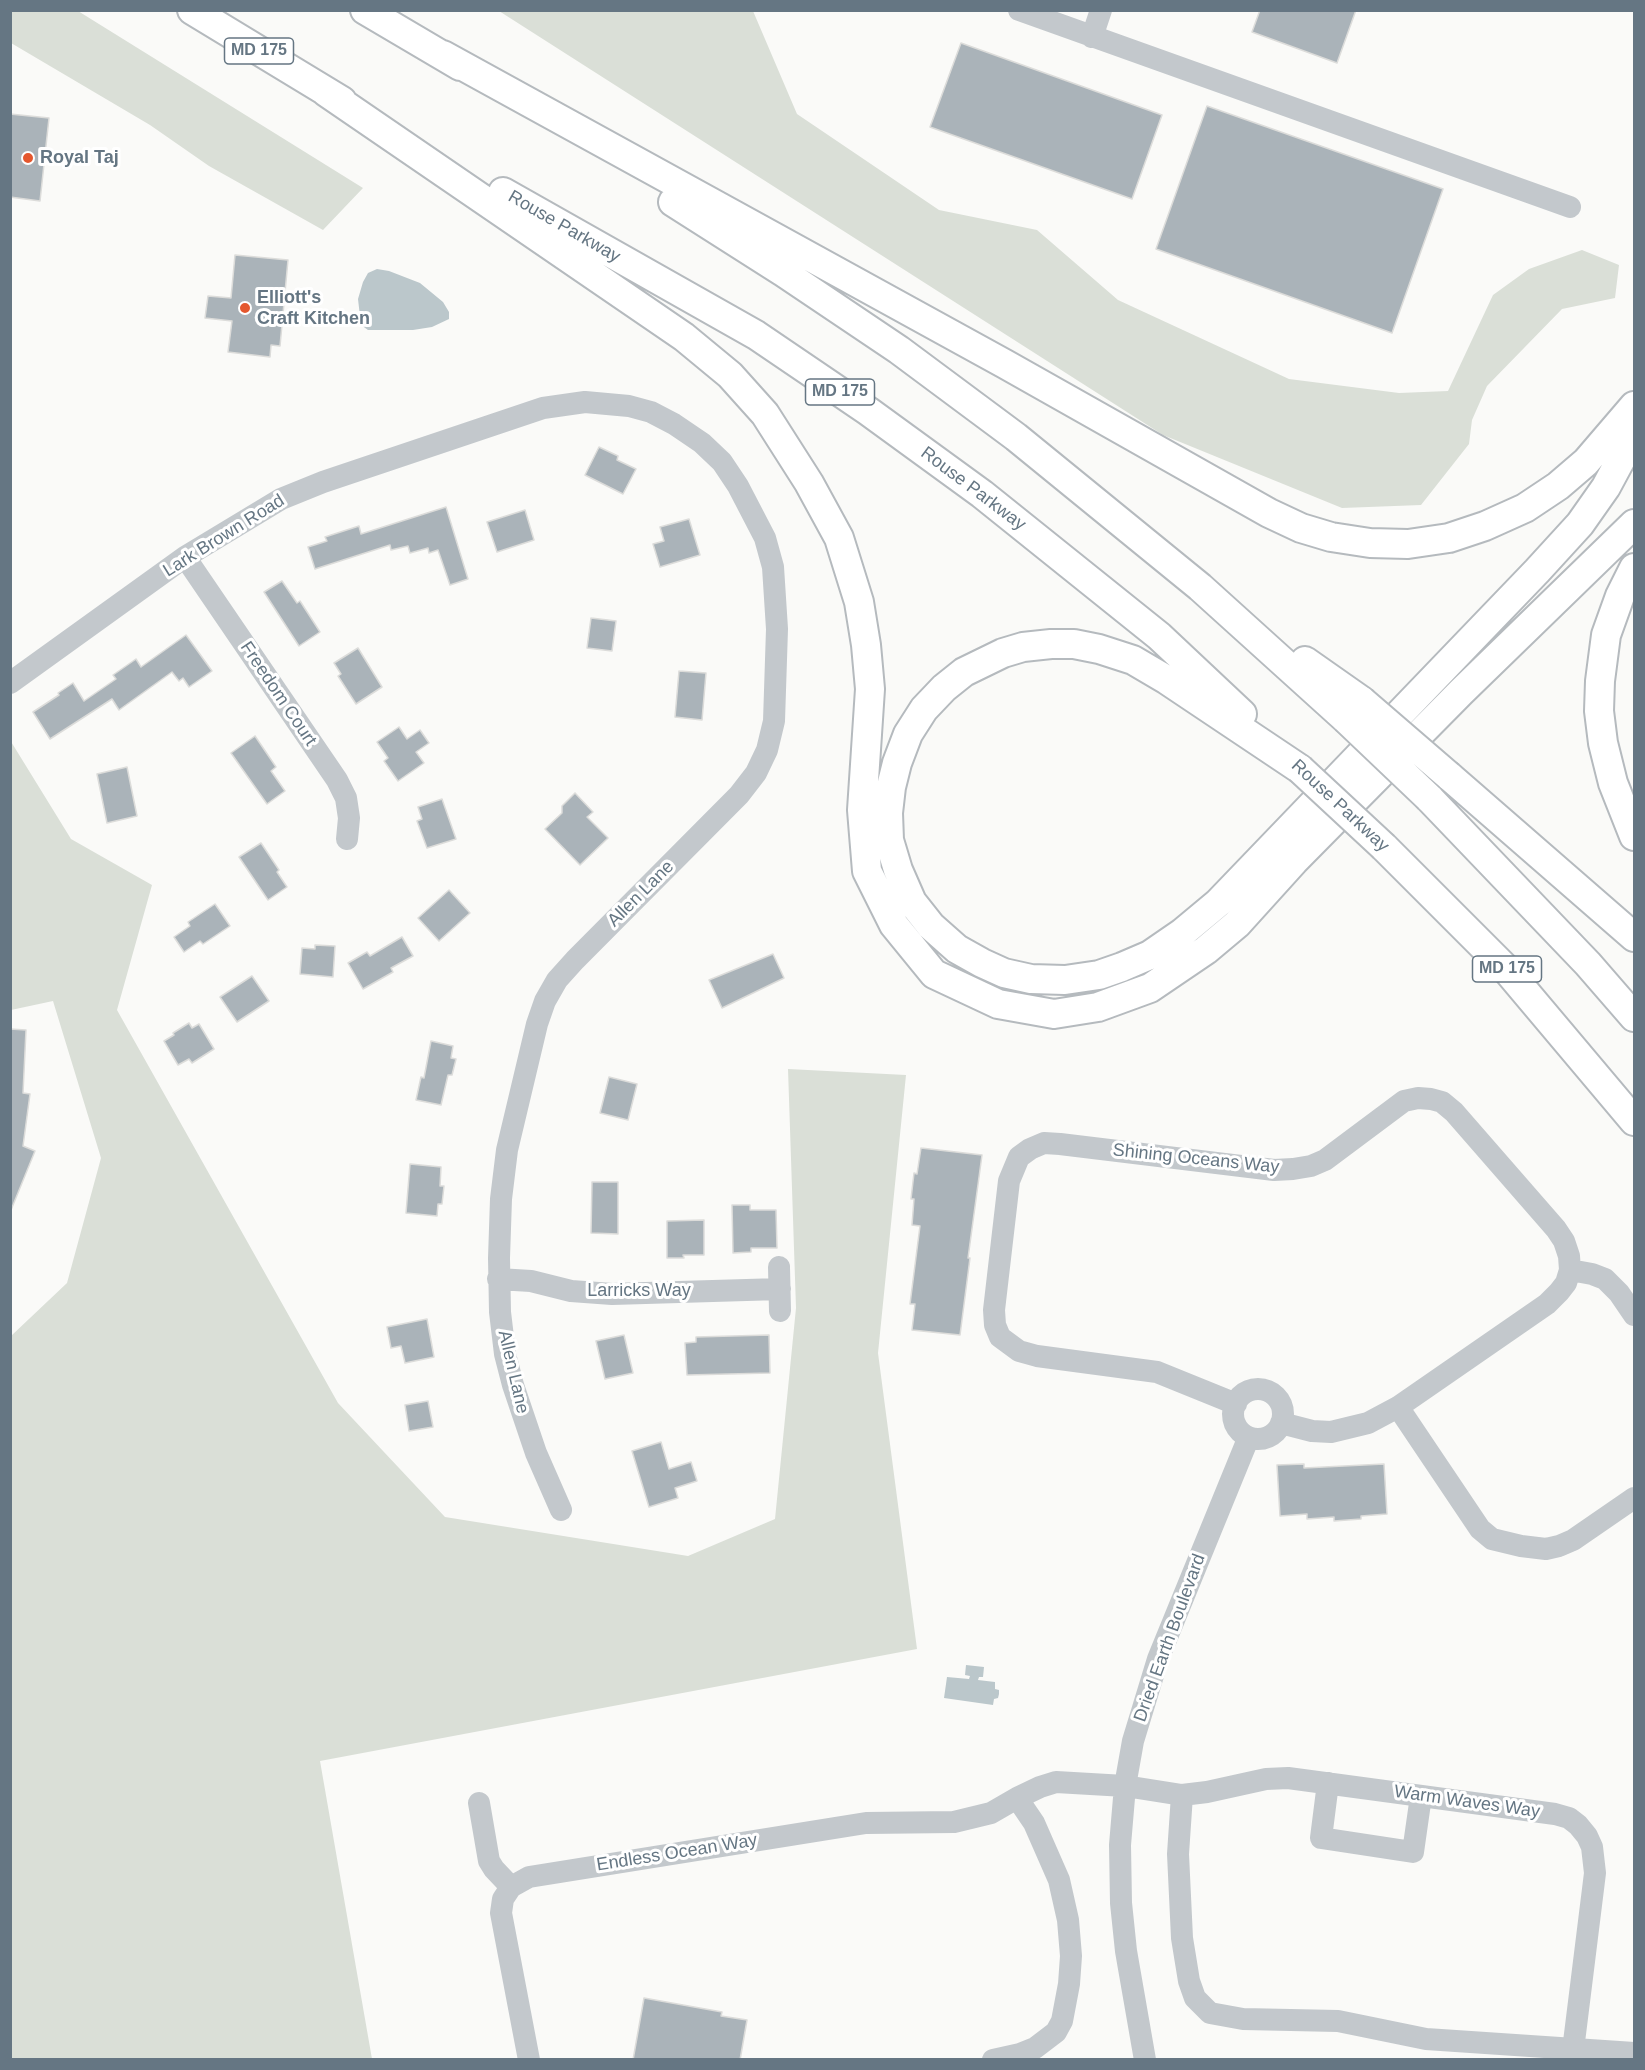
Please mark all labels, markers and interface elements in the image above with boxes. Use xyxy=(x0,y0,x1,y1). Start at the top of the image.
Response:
road number: MD 175 xyxy=(224,38,294,64)
place label: Royal Taj xyxy=(40,147,119,169)
marker: Royal Taj xyxy=(21,151,35,165)
street label: Rouse Parkway xyxy=(504,186,624,268)
place label: Elliott's Craft Kitchen xyxy=(257,287,370,330)
marker: Elliott's Craft Kitchen xyxy=(238,301,252,315)
road number: MD 175 xyxy=(806,379,874,405)
street label: Rouse Parkway xyxy=(916,442,1030,536)
street label: Lark Brown Road xyxy=(159,490,289,582)
street label: Freedom Court xyxy=(235,638,321,750)
street label: Rouse Parkway xyxy=(1287,755,1393,857)
street label: Allen Lane xyxy=(603,856,679,932)
road number: MD 175 xyxy=(1472,956,1541,982)
street label: Shining Oceans Way xyxy=(1112,1140,1280,1178)
street label: Larricks Way xyxy=(587,1280,691,1302)
street label: Allen Lane xyxy=(493,1328,533,1416)
street label: Dried Earth Boulevard xyxy=(1130,1551,1210,1725)
street label: Warm Waves Way xyxy=(1393,1781,1541,1823)
street label: Endless Ocean Way xyxy=(595,1830,759,1876)

